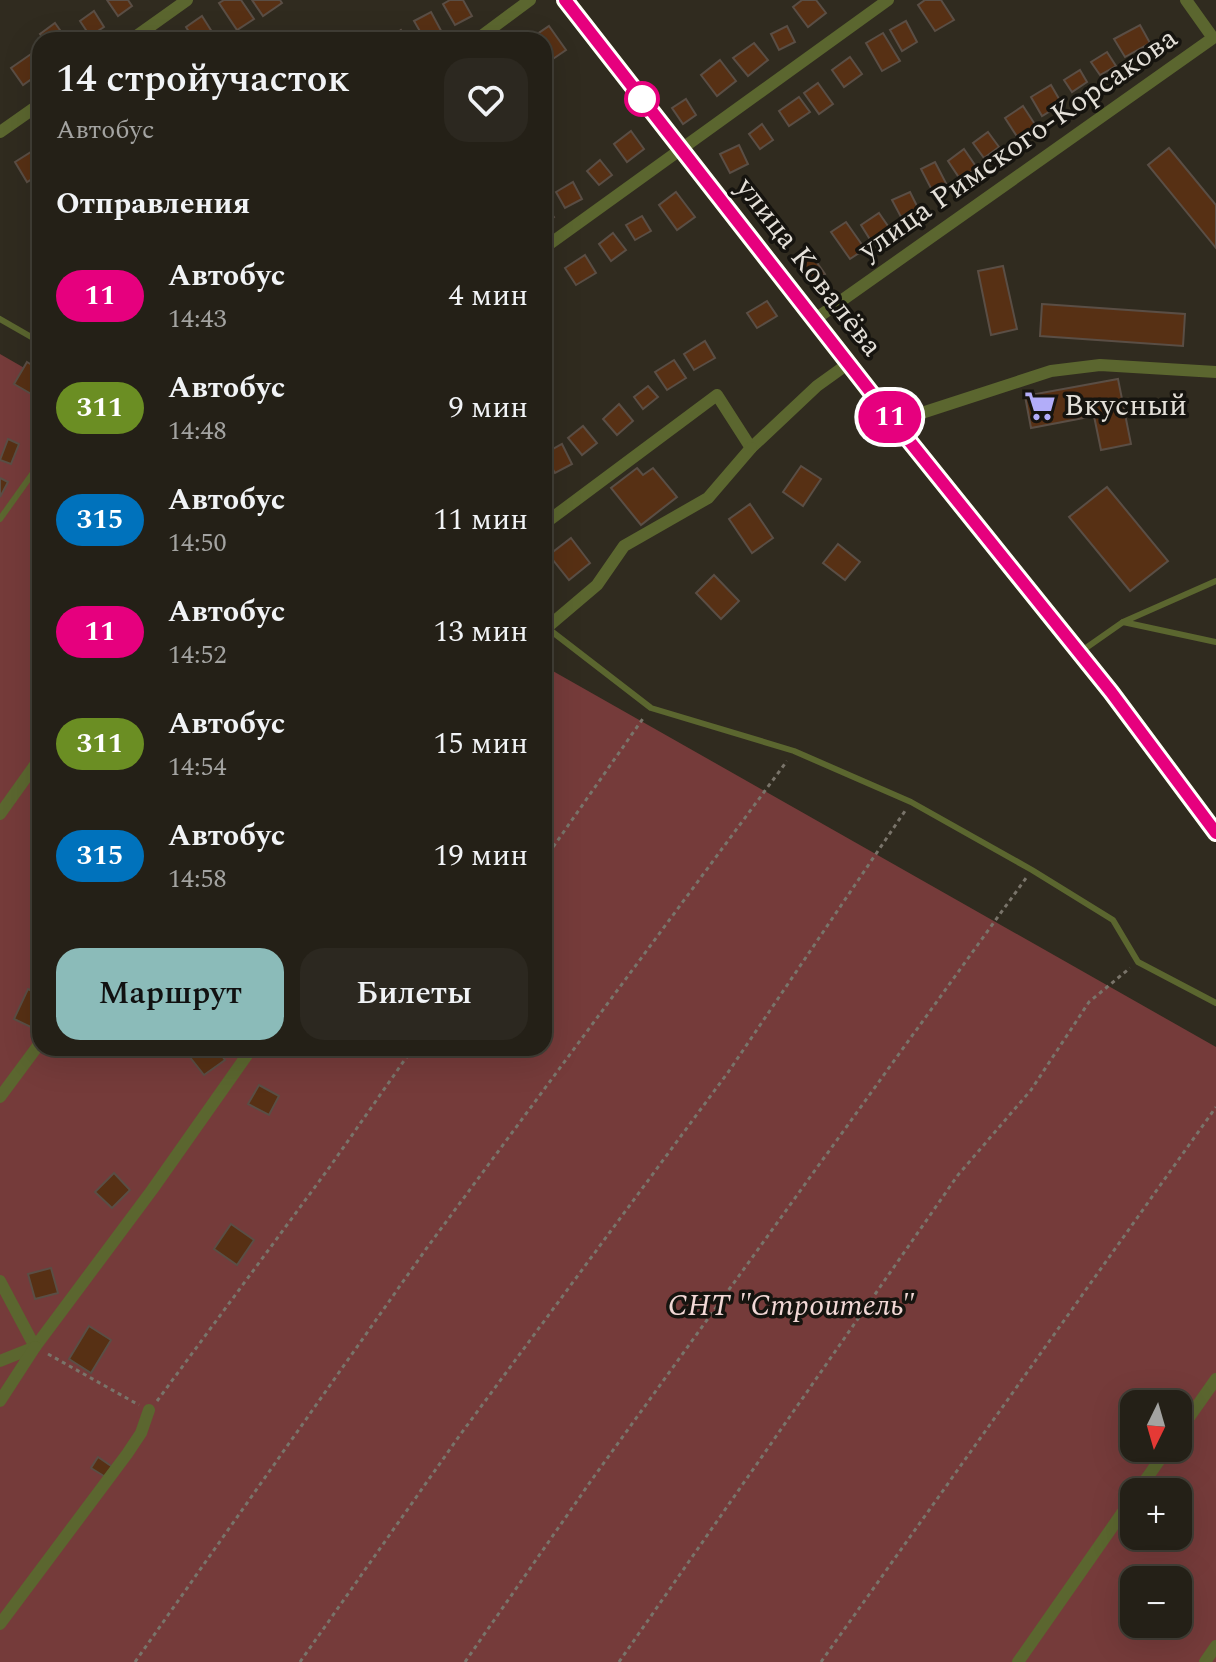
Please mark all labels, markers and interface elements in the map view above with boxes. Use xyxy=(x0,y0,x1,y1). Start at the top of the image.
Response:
street label: улица Римского-Корсакова xyxy=(848,16,1188,273)
text: 14 стройучасток xyxy=(56,51,350,109)
button: heart xyxy=(444,58,528,142)
unlabelled marker xyxy=(625,82,659,116)
text: Автобус xyxy=(56,110,154,150)
street label: улица Ковалёва xyxy=(723,166,894,367)
text: Отправления xyxy=(56,181,250,227)
text: Автобус xyxy=(168,253,285,299)
text: 4 мин xyxy=(449,273,528,319)
text: 11 xyxy=(84,274,116,317)
text: 14:43 xyxy=(168,299,227,339)
text: Автобус xyxy=(168,365,285,411)
place label: Вкусный xyxy=(1064,383,1187,429)
text: 9 мин xyxy=(449,385,528,431)
text: 311 xyxy=(76,386,124,429)
supermarket icon: Вкусный xyxy=(1023,389,1057,423)
line badge: 11 xyxy=(854,391,926,443)
text: 11 xyxy=(874,395,906,438)
text: 14:48 xyxy=(168,411,227,451)
text: Автобус xyxy=(168,477,285,523)
text: 11 мин xyxy=(434,497,528,543)
text: 315 xyxy=(76,498,124,541)
text: 14:50 xyxy=(168,523,227,563)
text: Автобус xyxy=(168,589,285,635)
text: 13 мин xyxy=(434,609,528,655)
text: 11 xyxy=(84,610,116,653)
text: 14:52 xyxy=(168,635,227,675)
text: Автобус xyxy=(168,701,285,747)
text: 15 мин xyxy=(434,721,528,767)
text: 311 xyxy=(76,722,124,765)
text: 14:54 xyxy=(168,747,227,787)
text: Автобус xyxy=(168,813,285,859)
text: 19 мин xyxy=(434,833,528,879)
text: 315 xyxy=(76,834,124,877)
text: 14:58 xyxy=(168,859,227,899)
button: Маршрут xyxy=(56,948,284,1040)
button: Билеты xyxy=(300,948,528,1040)
park label: СНТ "Строитель" xyxy=(668,1283,915,1329)
north arrow xyxy=(1120,1390,1192,1462)
map controls xyxy=(1120,1390,1192,1638)
button: + xyxy=(1120,1478,1192,1550)
button: − xyxy=(1120,1566,1192,1638)

